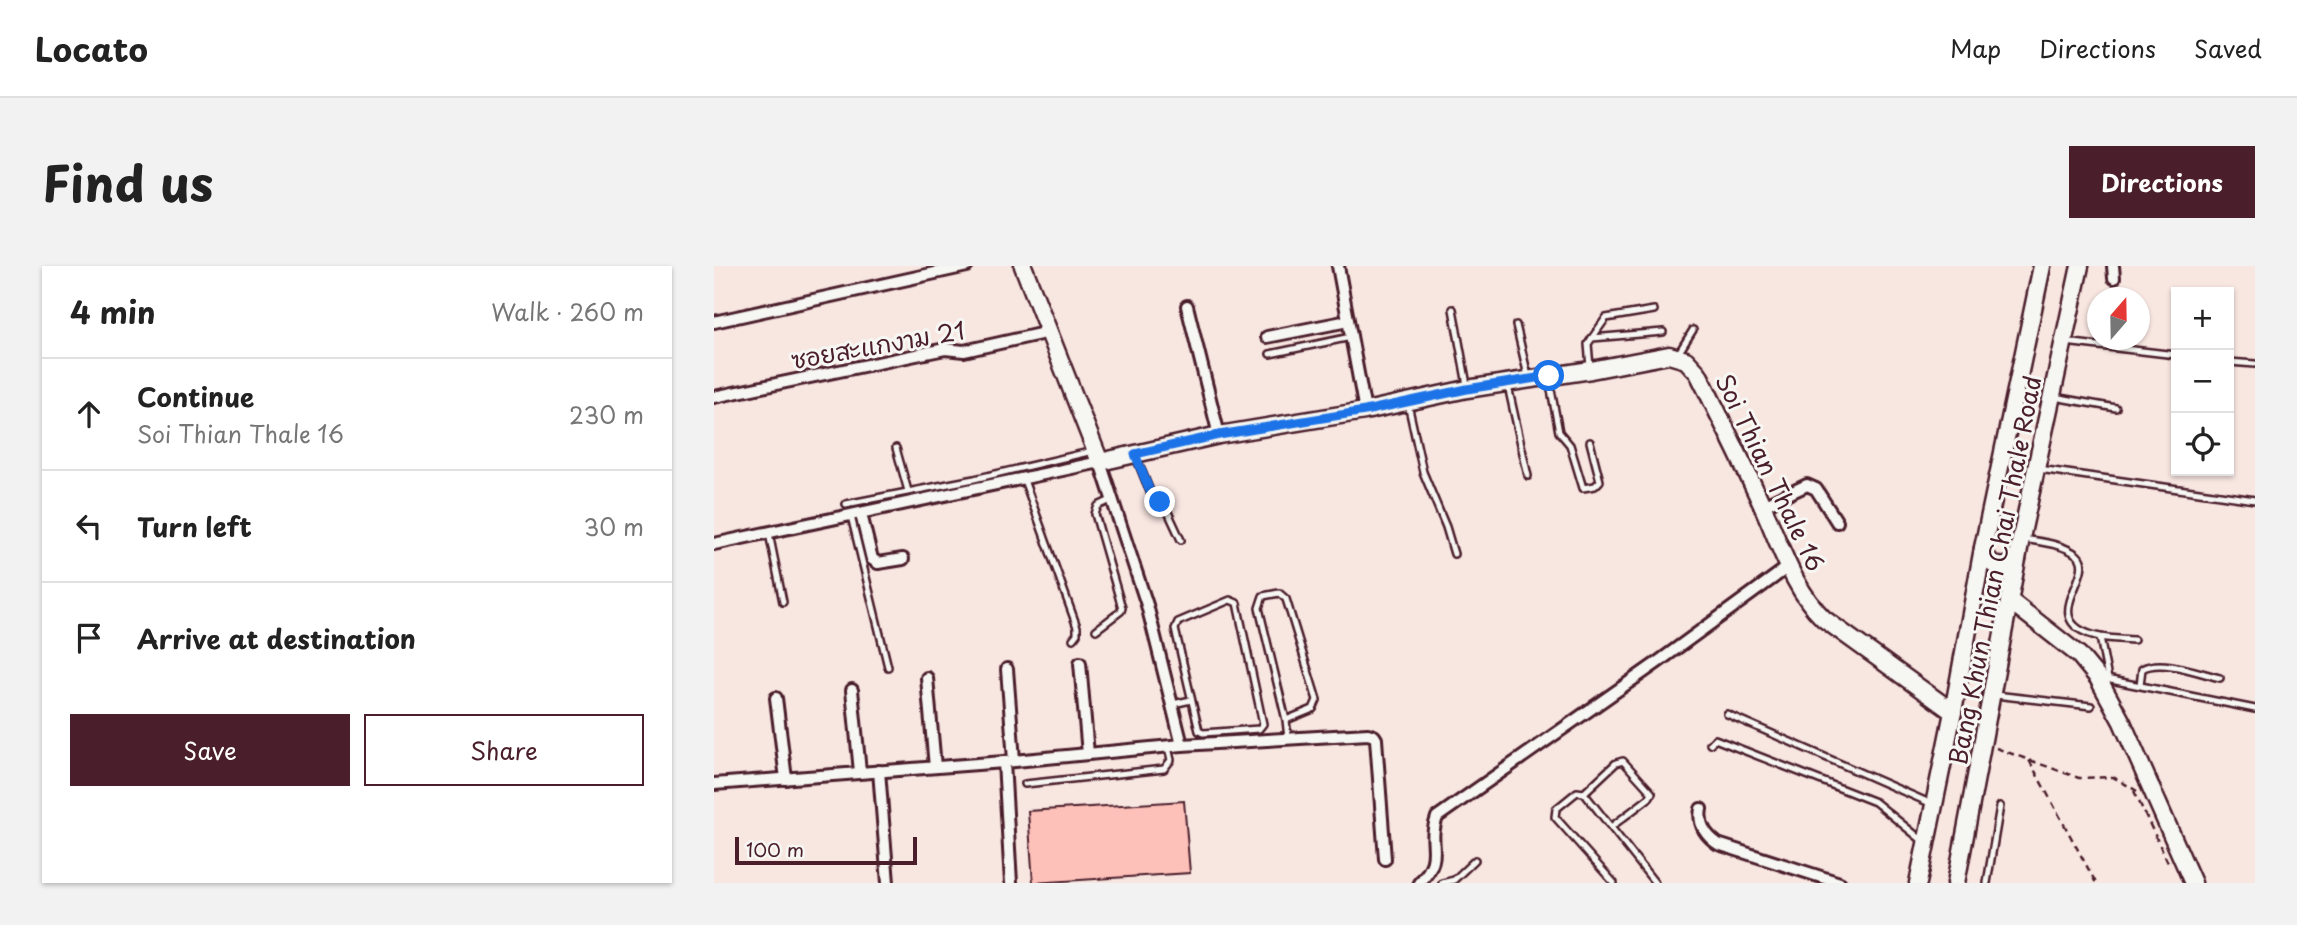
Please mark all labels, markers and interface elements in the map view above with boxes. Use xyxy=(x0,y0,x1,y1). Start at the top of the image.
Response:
text: Locato xyxy=(35,23,148,73)
text: Map xyxy=(1950,30,2001,66)
text: Directions xyxy=(2039,30,2156,66)
text: Saved xyxy=(2194,30,2262,66)
text: Find us xyxy=(42,145,213,219)
button: Directions xyxy=(2069,146,2255,218)
north arrow xyxy=(2087,287,2150,350)
map controls xyxy=(2171,287,2234,476)
button: + xyxy=(2171,287,2234,350)
text: 4 min xyxy=(70,289,156,334)
text: Walk · 260 m xyxy=(491,294,644,329)
street label: ซอยสะแกงาม 21 xyxy=(788,311,968,377)
button: − xyxy=(2171,350,2234,413)
route start xyxy=(1533,360,1564,391)
street label: Soi Thian Thale 16 xyxy=(1708,367,1834,577)
street label: Bang Khun Thian Chai Thale Road xyxy=(1939,372,2049,768)
text: Continue xyxy=(137,377,254,416)
icon: ahead xyxy=(70,395,108,433)
text: 230 m xyxy=(569,397,644,432)
button: locate xyxy=(2171,413,2234,476)
text: Soi Thian Thale 16 xyxy=(137,416,344,451)
route end xyxy=(1144,486,1175,517)
icon: left xyxy=(70,507,108,545)
text: Turn left xyxy=(137,507,252,546)
text: 30 m xyxy=(583,509,644,544)
icon: arrive xyxy=(70,619,108,657)
text: Arrive at destination xyxy=(137,619,416,658)
button: Save xyxy=(70,714,350,786)
button: Share xyxy=(364,714,644,786)
scale bar xyxy=(735,834,917,866)
text: 100 m xyxy=(746,835,804,863)

